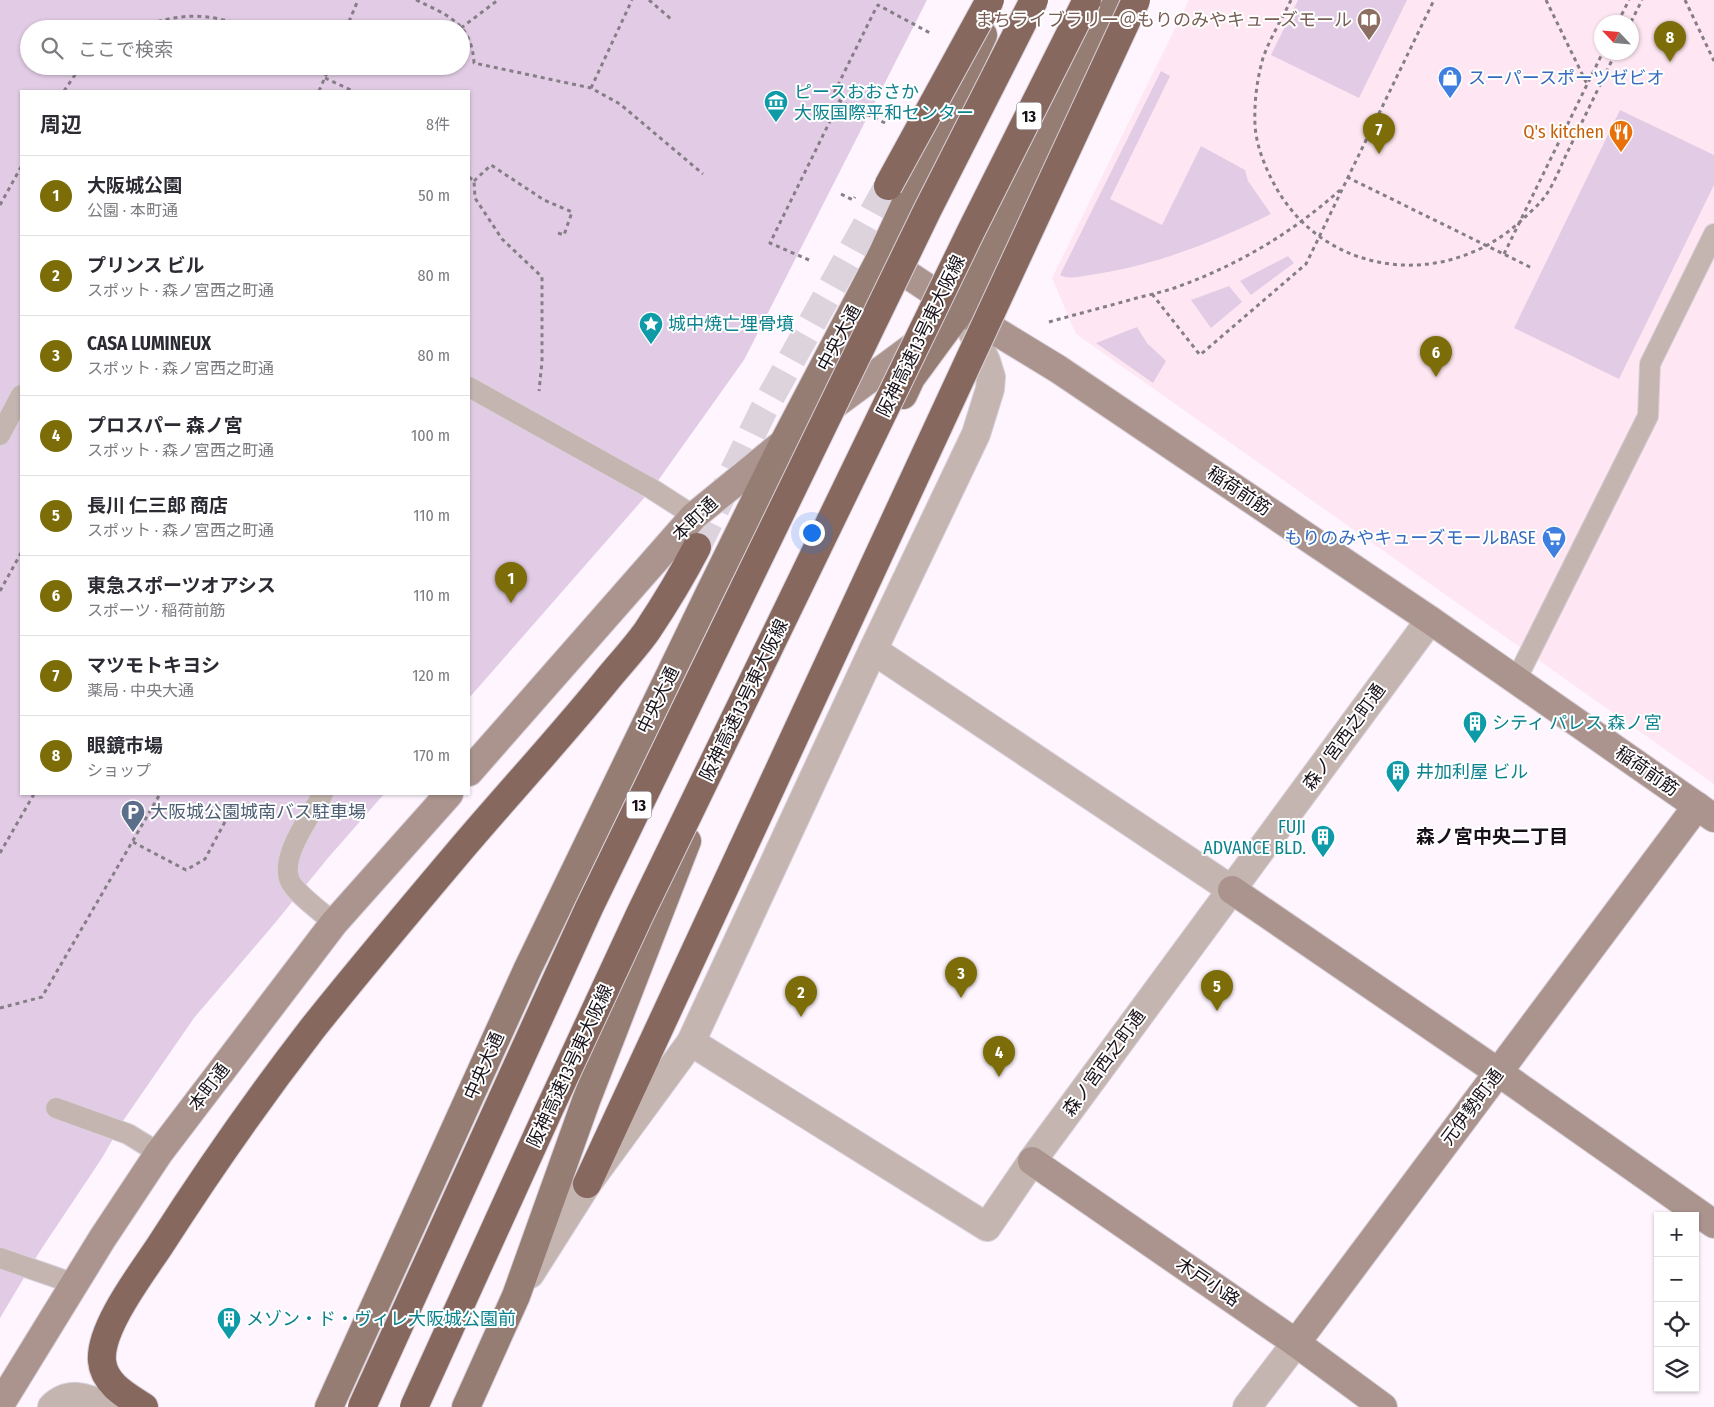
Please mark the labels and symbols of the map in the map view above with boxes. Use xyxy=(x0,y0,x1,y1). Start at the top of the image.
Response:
library icon: まちライブラリー＠もりのみやキューズモール xyxy=(1356,7,1382,41)
place label: まちライブラリー＠もりのみやキューズモール xyxy=(975,9,1352,31)
north arrow xyxy=(1594,15,1639,60)
pin: 8 xyxy=(1654,21,1686,62)
shop icon: スーパースポーツゼビオ xyxy=(1437,65,1463,99)
place label: スーパースポーツゼビオ xyxy=(1468,67,1665,89)
place label: ピースおおさか 大阪国際平和センター xyxy=(794,81,974,124)
museum icon: ピースおおさか 大阪国際平和センター xyxy=(763,89,789,123)
road number: 13 xyxy=(1016,102,1042,130)
pin: 7 xyxy=(1363,113,1395,154)
restaurant icon: Q's kitchen xyxy=(1608,119,1634,153)
place label: Q's kitchen xyxy=(1523,121,1604,143)
street label: 阪神高速13号東大阪線 xyxy=(872,252,970,420)
street label: 中央大通 xyxy=(812,301,866,375)
place icon: 城中焼亡埋骨墳 xyxy=(638,311,664,345)
place label: 城中焼亡埋骨墳 xyxy=(668,313,794,335)
pin: 6 xyxy=(1420,336,1452,377)
street label: 稲荷前筋 xyxy=(1203,462,1275,520)
street label: 本町通 xyxy=(668,492,722,546)
your location xyxy=(799,520,825,546)
supermarket icon: もりのみやキューズモールBASE xyxy=(1541,525,1567,559)
place label: もりのみやキューズモールBASE xyxy=(1284,527,1536,549)
pin: 1 xyxy=(495,562,527,603)
street label: 阪神高速13号東大阪線 xyxy=(695,616,793,784)
street label: 中央大通 xyxy=(632,663,684,737)
street label: 森ノ宮西之町通 xyxy=(1298,680,1390,794)
building icon: シティ パレス 森ノ宮 xyxy=(1462,710,1488,744)
place label: シティ パレス 森ノ宮 xyxy=(1492,712,1661,734)
street label: 稲荷前筋 xyxy=(1611,741,1683,801)
building icon: 井加利屋 ビル xyxy=(1385,759,1411,793)
place label: 井加利屋 ビル xyxy=(1416,761,1528,783)
road number: 13 xyxy=(626,792,652,818)
parking icon: 大阪城公園城南バス駐車場 xyxy=(120,799,146,833)
place label: 大阪城公園城南バス駐車場 xyxy=(150,801,366,823)
place label: FUJI ADVANCE BLD. xyxy=(1203,816,1306,859)
building icon: FUJI ADVANCE BLD. xyxy=(1310,824,1336,858)
district label: 森ノ宮中央二丁目 xyxy=(1416,825,1568,848)
pin: 3 xyxy=(945,957,977,998)
pin: 5 xyxy=(1201,970,1233,1011)
pin: 2 xyxy=(785,976,817,1017)
street label: 阪神高速13号東大阪線 xyxy=(523,981,617,1151)
street label: 森ノ宮西之町通 xyxy=(1058,1006,1150,1120)
street label: 中央大通 xyxy=(459,1029,509,1103)
pin: 4 xyxy=(983,1036,1015,1077)
street label: 本町通 xyxy=(184,1059,234,1115)
street label: 元伊勢町通 xyxy=(1436,1064,1508,1150)
street label: 木戸小路 xyxy=(1172,1253,1244,1311)
building icon: メゾン・ド・ヴィレ大阪城公園前 xyxy=(216,1306,242,1340)
place label: メゾン・ド・ヴィレ大阪城公園前 xyxy=(246,1308,516,1330)

